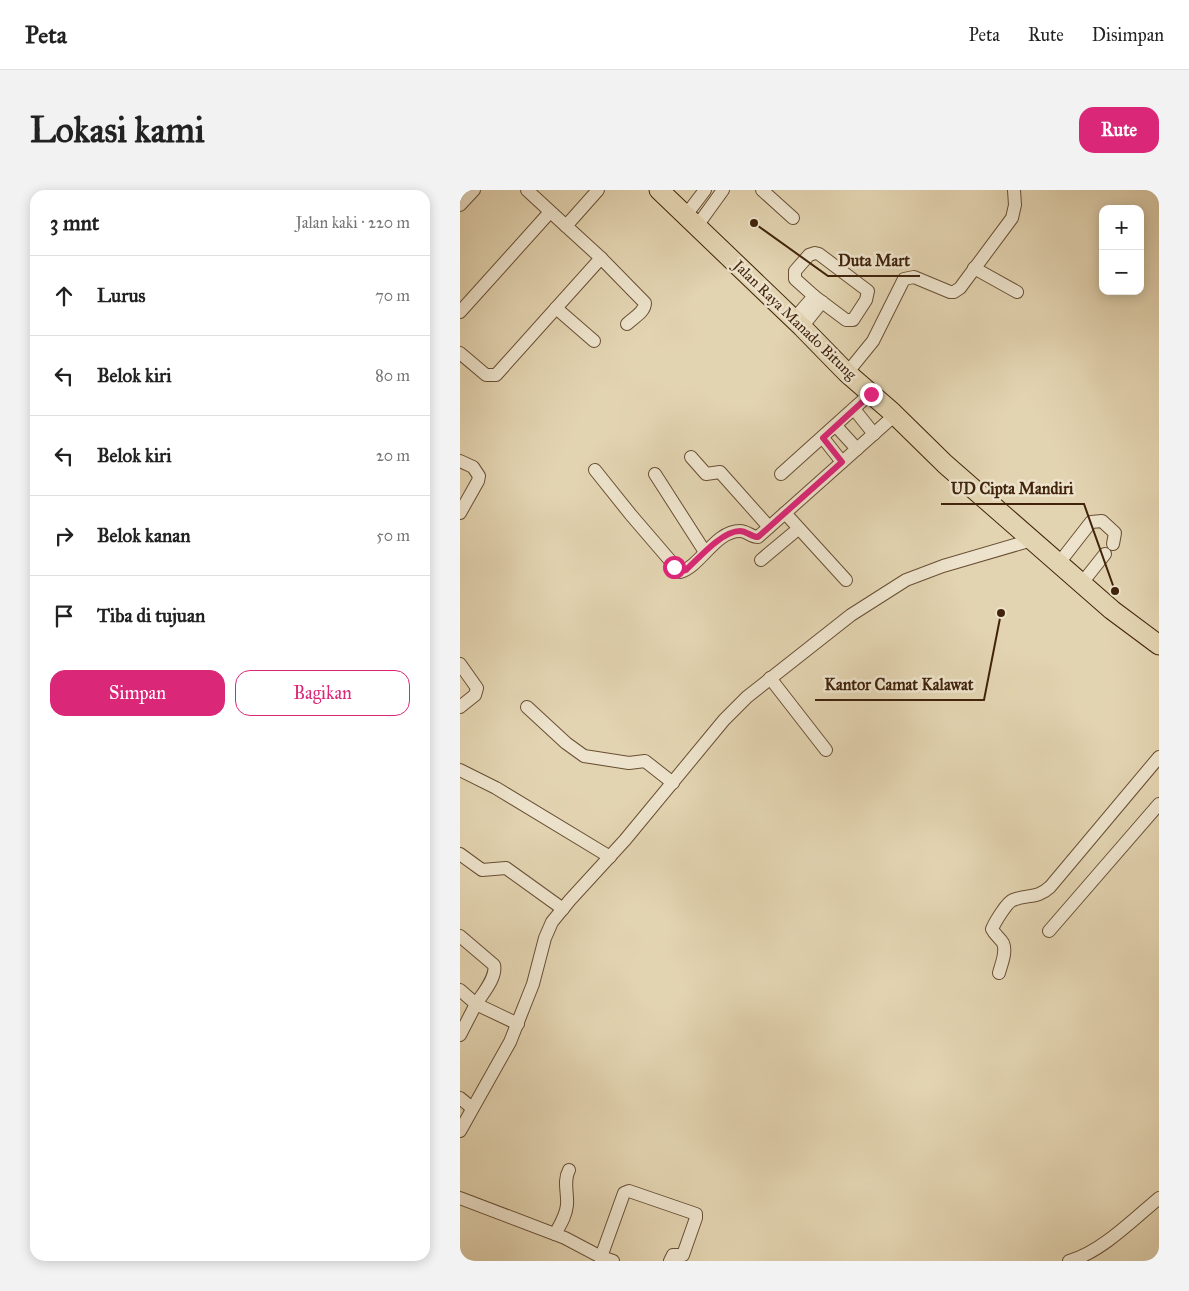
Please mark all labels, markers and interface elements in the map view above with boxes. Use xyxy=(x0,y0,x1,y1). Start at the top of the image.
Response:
text: Peta xyxy=(25,20,67,50)
text: Peta xyxy=(969,24,1000,46)
text: Rute xyxy=(1028,24,1064,46)
text: Disimpan xyxy=(1092,24,1164,46)
button: Rute xyxy=(1079,107,1159,153)
text: Lokasi kami xyxy=(30,109,205,152)
map controls xyxy=(1099,205,1144,295)
button: + xyxy=(1099,205,1144,250)
text: 3 mnt xyxy=(50,210,99,236)
text: Jalan kaki · 220 m xyxy=(296,213,410,232)
callout: Duta Mart xyxy=(828,245,920,276)
button: − xyxy=(1099,250,1144,295)
text: Duta Mart xyxy=(838,251,910,270)
street label: Jalan Raya Manado Bitung xyxy=(728,255,861,385)
icon: ahead xyxy=(50,282,78,310)
text: Lurus xyxy=(97,284,145,307)
text: 70 m xyxy=(375,286,410,305)
icon: left xyxy=(50,362,78,390)
text: Belok kiri xyxy=(97,364,171,387)
text: 80 m xyxy=(375,366,410,385)
route end xyxy=(860,383,883,406)
icon: left xyxy=(50,442,78,470)
text: Belok kiri xyxy=(97,444,171,467)
text: 20 m xyxy=(376,446,410,465)
callout: UD Cipta Mandiri xyxy=(941,473,1084,504)
text: UD Cipta Mandiri xyxy=(951,479,1074,499)
icon: right xyxy=(50,522,78,550)
text: Belok kanan xyxy=(97,524,191,547)
text: 50 m xyxy=(376,526,410,545)
route start xyxy=(663,556,686,579)
icon: arrive xyxy=(50,602,78,630)
text: Tiba di tujuan xyxy=(97,604,205,627)
callout: Kantor Camat Kalawat xyxy=(815,669,984,700)
button: Simpan xyxy=(50,670,225,716)
button: Bagikan xyxy=(235,670,410,716)
text: Kantor Camat Kalawat xyxy=(825,675,974,694)

